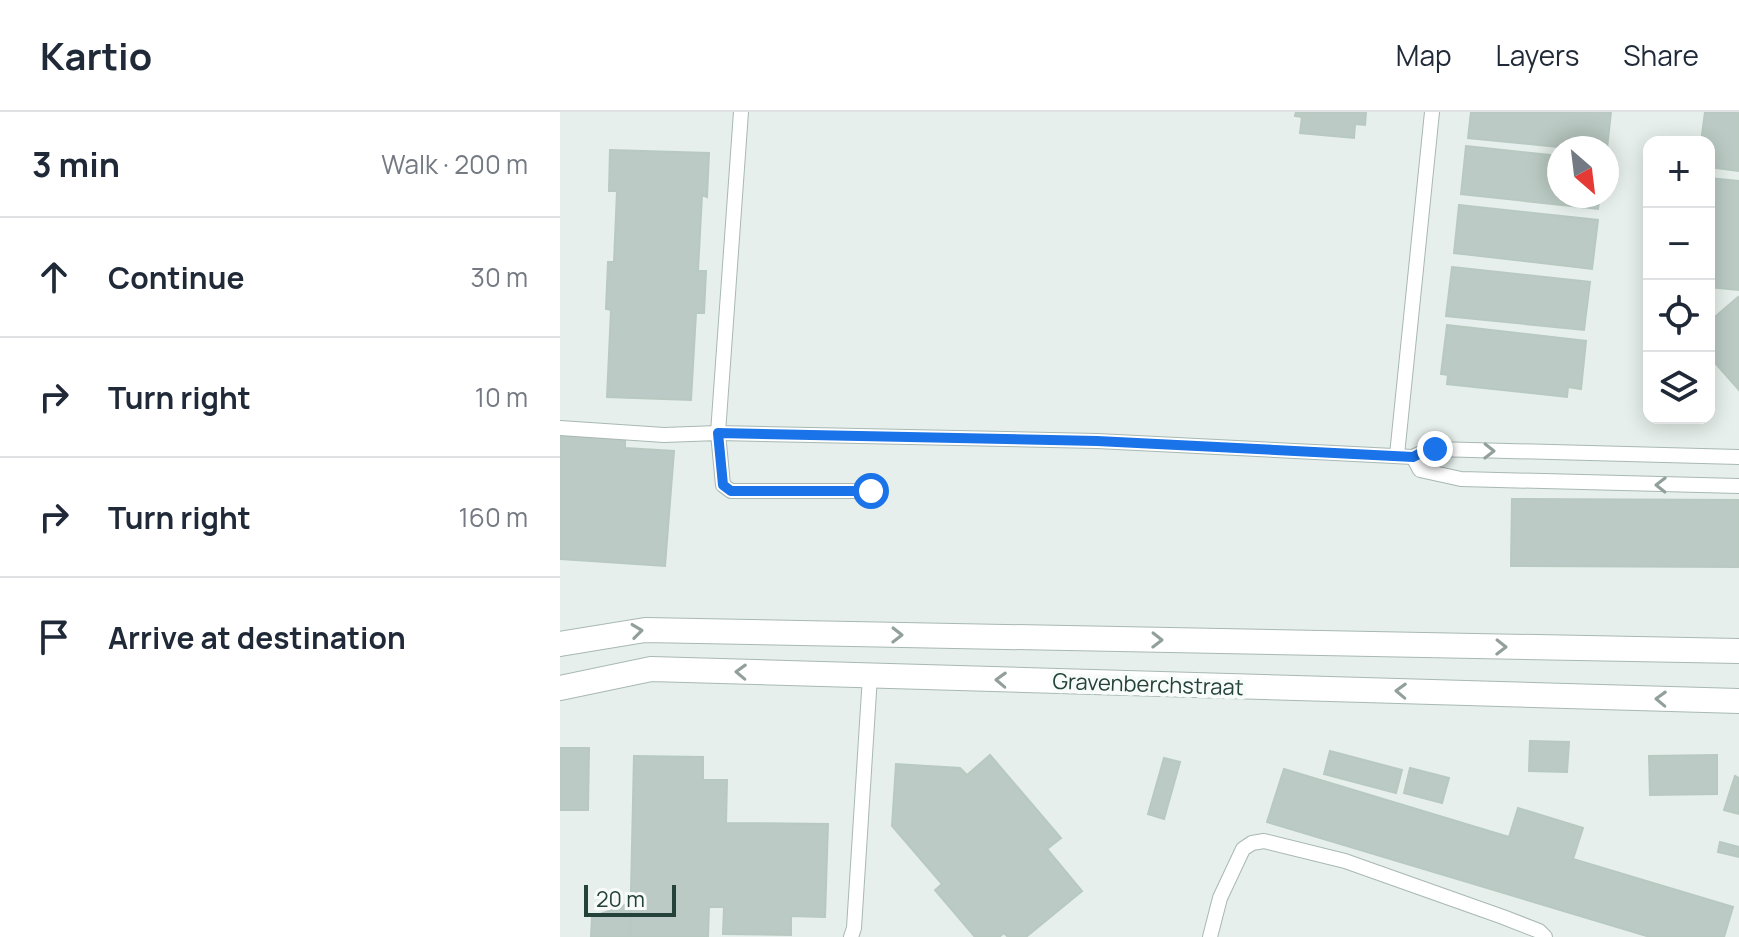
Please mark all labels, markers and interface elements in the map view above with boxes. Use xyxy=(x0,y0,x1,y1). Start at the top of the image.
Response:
text: Kartio xyxy=(40,29,152,81)
text: Map xyxy=(1396,36,1452,74)
text: Layers xyxy=(1496,36,1579,74)
text: Share xyxy=(1623,36,1699,74)
north arrow xyxy=(1547,136,1619,208)
map controls xyxy=(1643,136,1715,424)
button: + xyxy=(1643,136,1715,208)
text: 3 min xyxy=(32,141,120,187)
text: Walk · 200 m xyxy=(381,146,528,182)
button: − xyxy=(1643,208,1715,280)
icon: ahead xyxy=(32,255,76,299)
text: Continue xyxy=(108,257,244,298)
text: 30 m xyxy=(471,259,528,295)
button: locate xyxy=(1643,280,1715,352)
button: layers xyxy=(1643,352,1715,424)
icon: right xyxy=(32,375,76,419)
text: Turn right xyxy=(108,377,251,418)
text: 10 m xyxy=(475,379,528,415)
route end xyxy=(1417,431,1453,467)
one-way arrow xyxy=(1483,442,1496,459)
route start xyxy=(853,473,889,509)
one-way arrow xyxy=(1654,476,1667,493)
icon: right xyxy=(32,495,76,539)
text: Turn right xyxy=(108,497,251,538)
text: 160 m xyxy=(459,499,528,535)
icon: arrive xyxy=(32,615,76,659)
text: Arrive at destination xyxy=(108,617,406,658)
one-way arrow xyxy=(631,623,644,640)
one-way arrow xyxy=(891,626,904,643)
one-way arrow xyxy=(1151,631,1164,648)
one-way arrow xyxy=(1495,638,1508,655)
one-way arrow xyxy=(734,663,747,680)
street label: Gravenberchstraat xyxy=(1052,666,1244,702)
one-way arrow xyxy=(994,672,1007,689)
one-way arrow xyxy=(1394,683,1407,700)
one-way arrow xyxy=(1654,690,1667,707)
scale bar xyxy=(584,881,676,917)
text: 20 m xyxy=(596,884,645,914)

